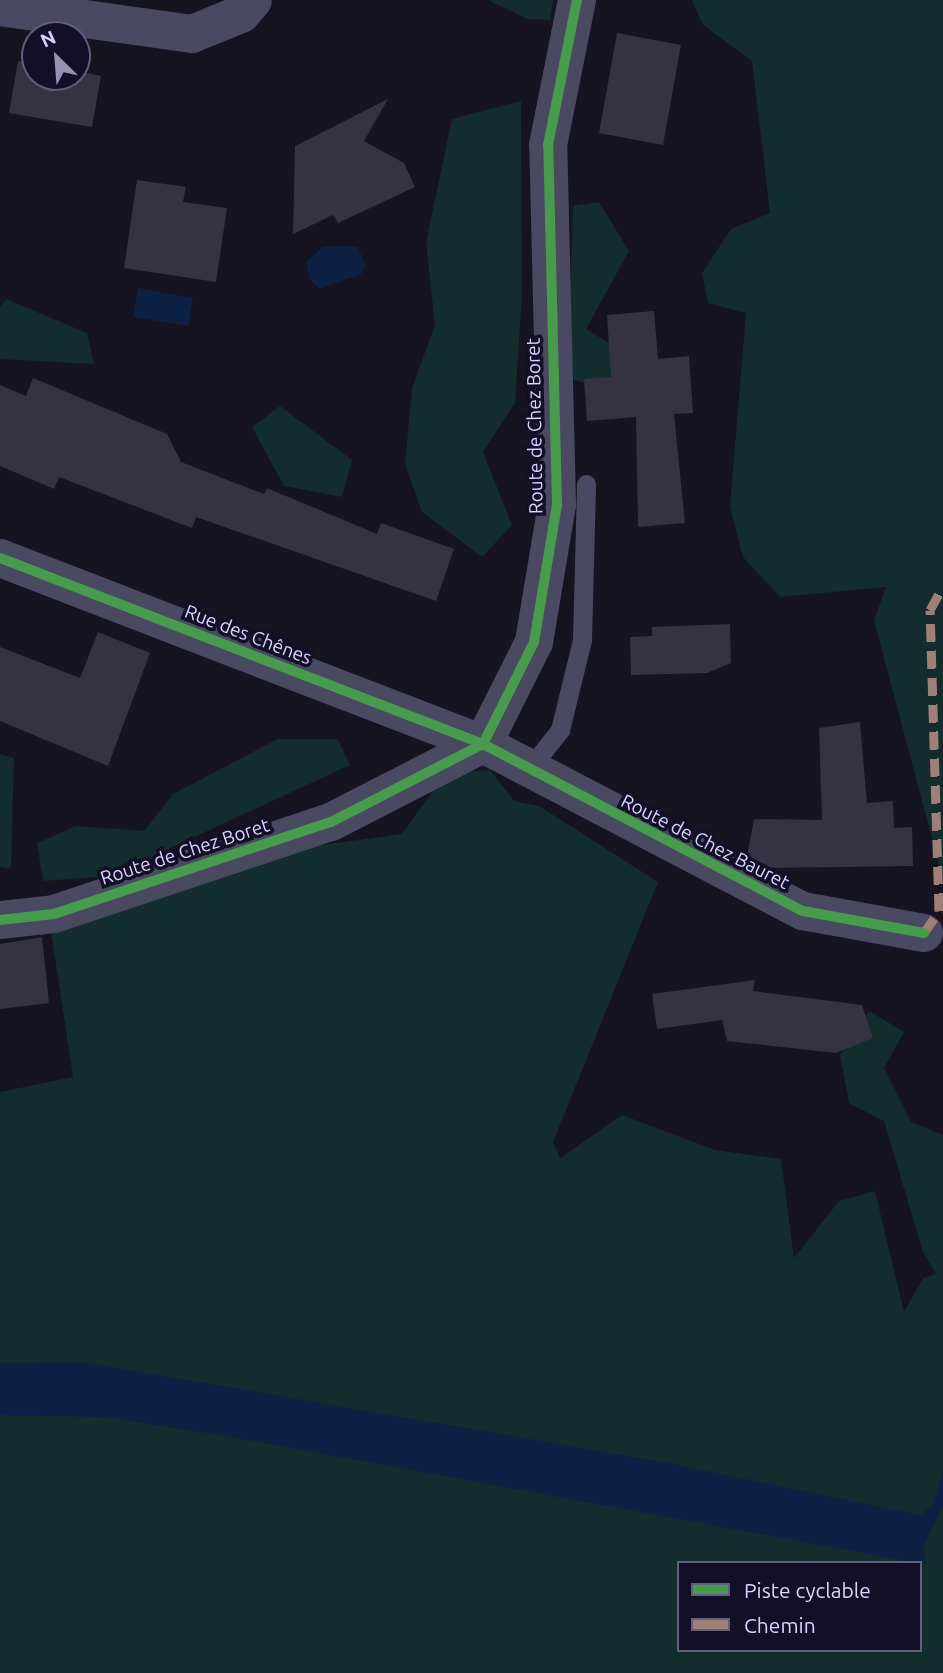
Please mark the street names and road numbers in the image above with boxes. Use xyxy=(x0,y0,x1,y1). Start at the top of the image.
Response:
street label: Route de Chez Boret xyxy=(522,338,548,514)
street label: Rue des Chênes xyxy=(181,600,315,670)
street label: Route de Chez Bauret xyxy=(617,790,793,894)
street label: Route de Chez Boret xyxy=(98,814,272,890)

